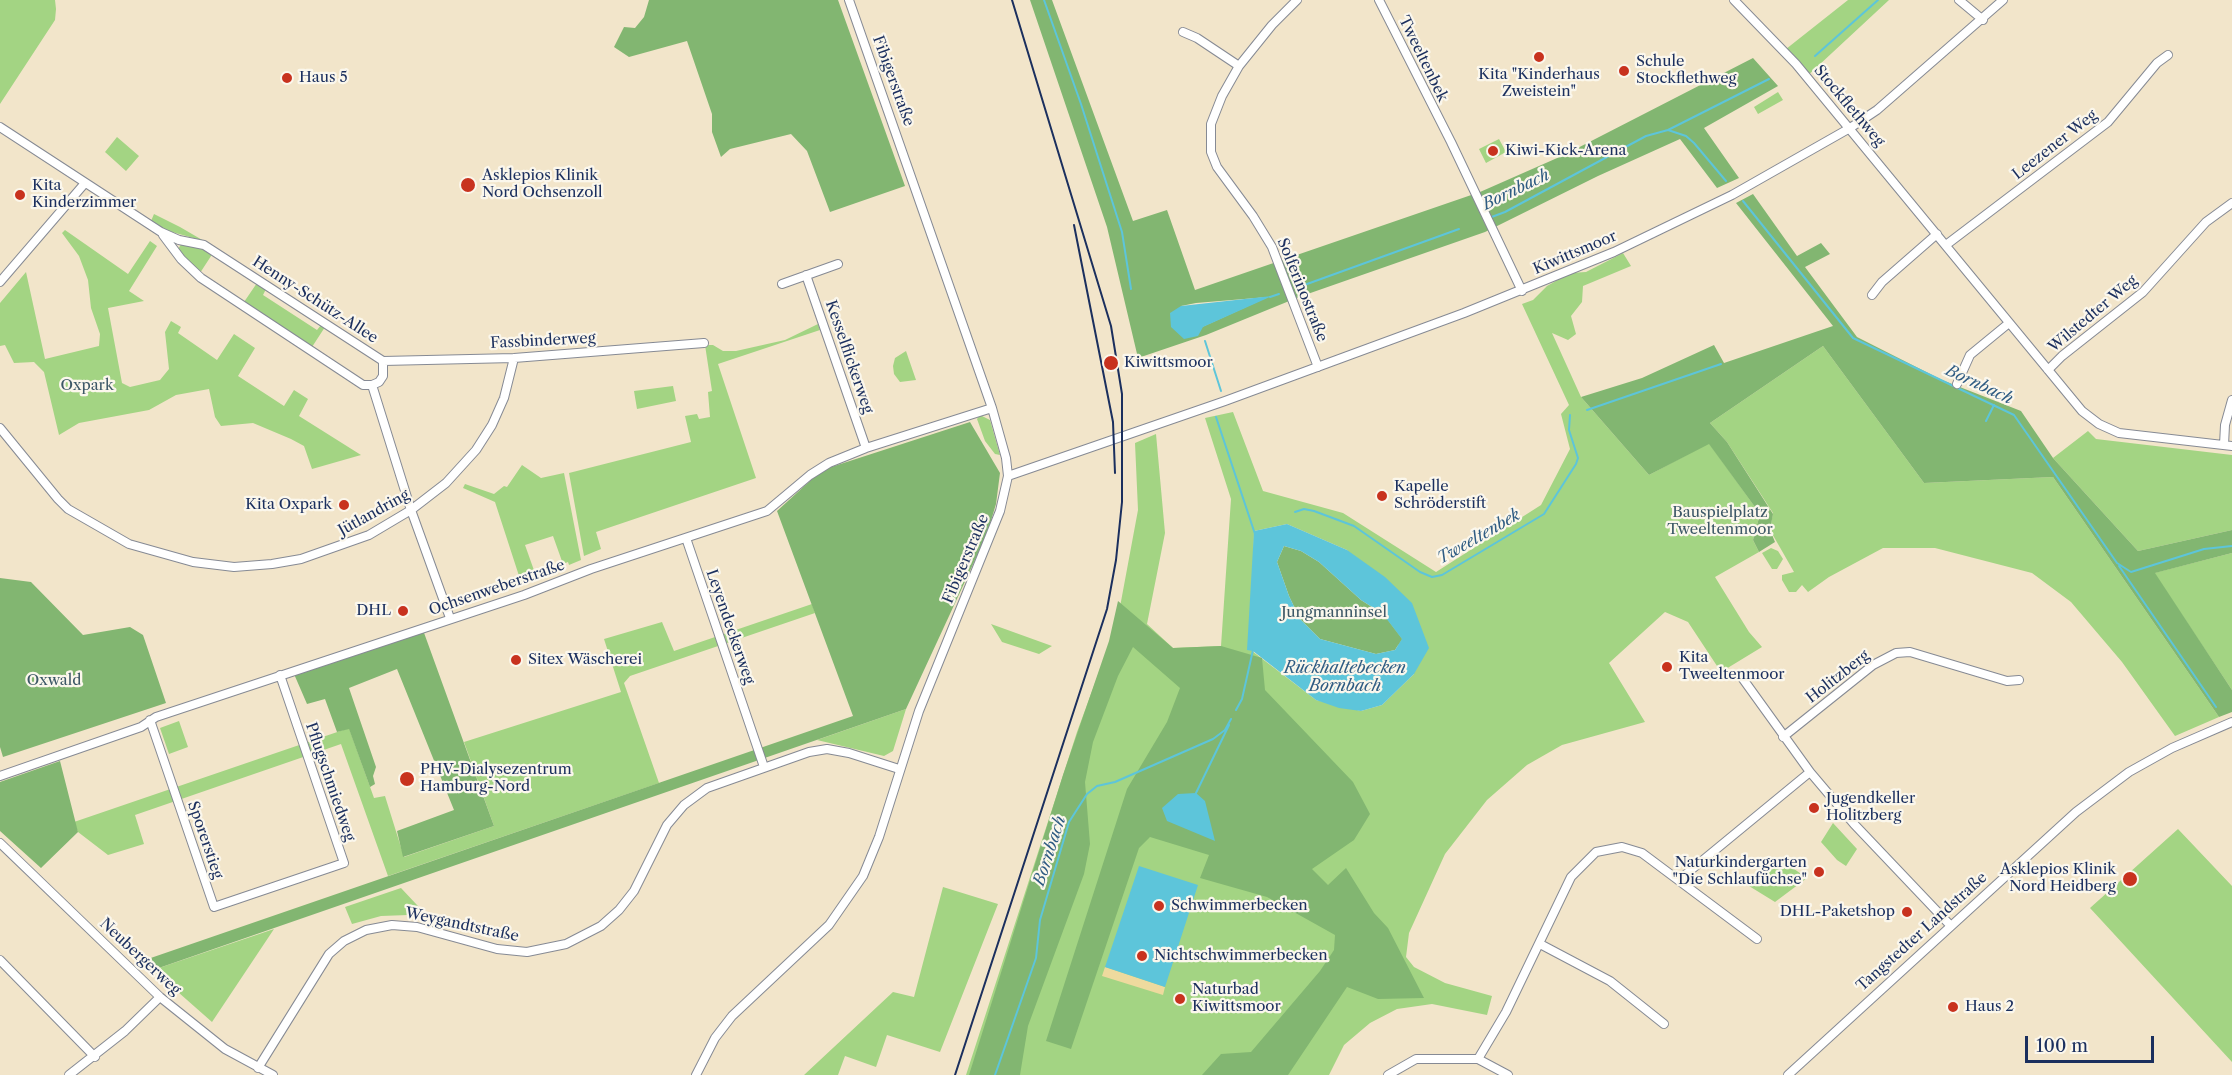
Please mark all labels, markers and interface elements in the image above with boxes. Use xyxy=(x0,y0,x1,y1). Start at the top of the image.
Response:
street label: Tweeltenbek xyxy=(1394,13,1452,105)
street label: Fibigerstraße xyxy=(868,33,918,129)
marker: Kita "Kinderhaus Zweistein" xyxy=(1532,50,1546,64)
place label: Schule Stockflethweg xyxy=(1636,53,1736,88)
street label: Stockflethweg xyxy=(1810,62,1888,150)
marker: Schule Stockflethweg xyxy=(1617,64,1631,78)
place label: Kita "Kinderhaus Zweistein" xyxy=(1478,66,1600,101)
place label: Haus 5 xyxy=(299,69,348,87)
marker: Haus 5 xyxy=(280,71,294,85)
street label: Leezener Weg xyxy=(2009,106,2101,184)
place label: Kiwi-Kick-Arena xyxy=(1505,142,1626,160)
marker: Kiwi-Kick-Arena xyxy=(1486,144,1500,158)
water label: Bornbach xyxy=(1479,166,1553,214)
place label: Asklepios Klinik Nord Ochsenzoll xyxy=(482,167,602,202)
marker: Asklepios Klinik Nord Ochsenzoll xyxy=(459,176,477,194)
place label: Kita Kinderzimmer xyxy=(32,177,136,212)
marker: Kita Kinderzimmer xyxy=(13,188,27,202)
street label: Kiwittsmoor xyxy=(1531,227,1619,279)
street label: Solferinostraße xyxy=(1273,235,1331,345)
street label: Henny-Schütz-Allee xyxy=(249,253,381,347)
street label: Wilstedter Weg xyxy=(2045,272,2141,356)
street label: Kesselflickerweg xyxy=(821,298,877,416)
street label: Fassbinderweg xyxy=(490,329,596,353)
marker: Kiwittsmoor xyxy=(1102,354,1120,372)
place label: Kiwittsmoor xyxy=(1124,354,1213,372)
water label: Bornbach xyxy=(1942,361,2016,409)
park label: Oxpark xyxy=(60,377,114,395)
place label: Kapelle Schröderstift xyxy=(1394,478,1486,513)
street label: Jütlandring xyxy=(335,486,413,540)
marker: Kapelle Schröderstift xyxy=(1375,489,1389,503)
place label: Kita Oxpark xyxy=(245,496,332,514)
marker: Kita Oxpark xyxy=(337,498,351,512)
park label: Bauspielplatz Tweeltenmoor xyxy=(1667,504,1773,539)
water label: Tweeltenbek xyxy=(1434,506,1524,568)
street label: Fibigerstraße xyxy=(939,512,993,606)
street label: Ochsenweberstraße xyxy=(427,556,567,620)
street label: Leyendeckerweg xyxy=(702,567,758,687)
place label: DHL xyxy=(356,602,391,620)
marker: DHL xyxy=(396,604,410,618)
park label: Jungmanninsel xyxy=(1281,604,1387,622)
street label: Holitzberg xyxy=(1803,647,1873,707)
place label: Kita Tweeltenmoor xyxy=(1679,649,1785,684)
place label: Sitex Wäscherei xyxy=(528,651,642,669)
marker: Sitex Wäscherei xyxy=(509,653,523,667)
water label: Rückhaltebecken Bornbach xyxy=(1284,658,1406,696)
marker: Kita Tweeltenmoor xyxy=(1660,660,1674,674)
park label: Oxwald xyxy=(27,672,81,690)
street label: Pflugschmiedweg xyxy=(301,720,359,844)
place label: PHV-Dialysezentrum Hamburg-Nord xyxy=(420,761,572,796)
marker: PHV-Dialysezentrum Hamburg-Nord xyxy=(398,770,416,788)
place label: Jugendkeller Holitzberg xyxy=(1826,790,1915,825)
street label: Sporerstieg xyxy=(183,799,227,881)
marker: Jugendkeller Holitzberg xyxy=(1807,801,1821,815)
water label: Bornbach xyxy=(1030,814,1070,888)
place label: Naturkindergarten "Die Schlaufüchse" xyxy=(1673,854,1807,889)
place label: Asklepios Klinik Nord Heidberg xyxy=(2000,861,2116,896)
marker: Naturkindergarten "Die Schlaufüchse" xyxy=(1812,865,1826,879)
street label: Tangstedter Landstraße xyxy=(1853,869,1991,995)
marker: Asklepios Klinik Nord Heidberg xyxy=(2121,870,2139,888)
place label: Schwimmerbecken xyxy=(1171,897,1308,915)
marker: Schwimmerbecken xyxy=(1152,899,1166,913)
place label: DHL-Paketshop xyxy=(1780,903,1895,921)
street label: Weygandtstraße xyxy=(404,904,520,946)
marker: DHL-Paketshop xyxy=(1900,905,1914,919)
street label: Neubergerweg xyxy=(96,915,184,999)
place label: Nichtschwimmerbecken xyxy=(1154,947,1328,965)
marker: Nichtschwimmerbecken xyxy=(1135,949,1149,963)
place label: Naturbad Kiwittsmoor xyxy=(1192,981,1281,1016)
marker: Naturbad Kiwittsmoor xyxy=(1173,992,1187,1006)
place label: Haus 2 xyxy=(1965,998,2014,1016)
marker: Haus 2 xyxy=(1946,1000,1960,1014)
scale bar xyxy=(2028,1024,2157,1062)
text: 100 m xyxy=(2036,1035,2088,1057)

